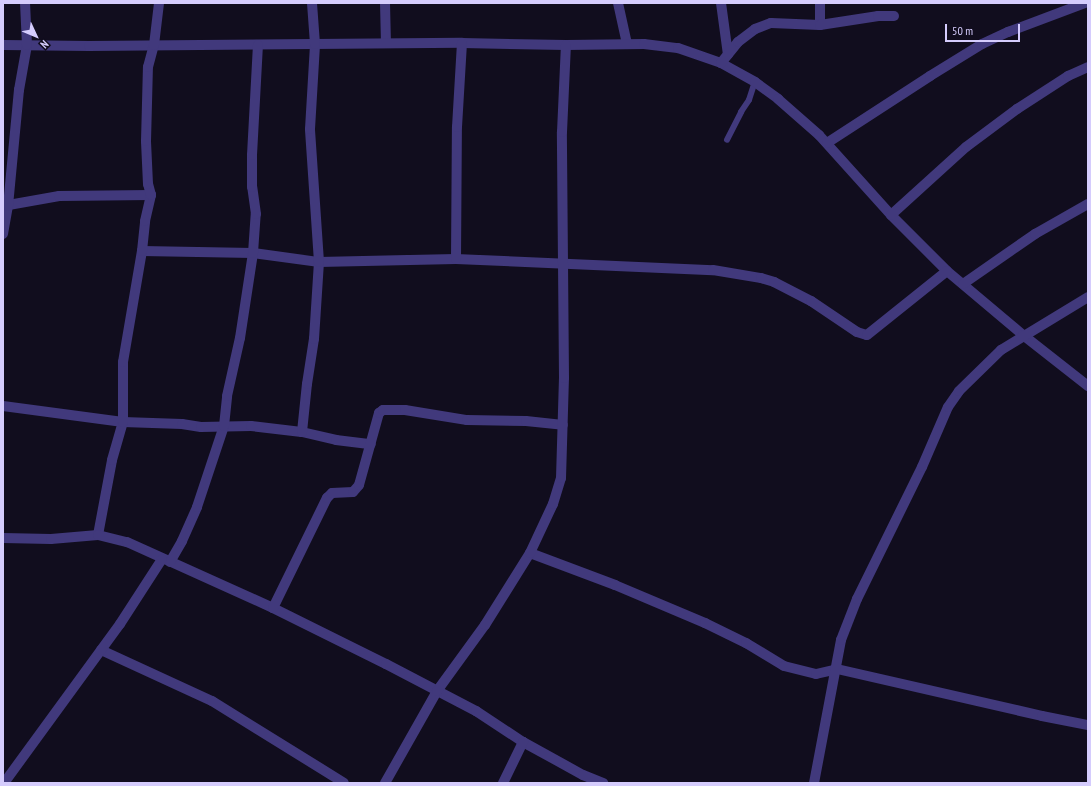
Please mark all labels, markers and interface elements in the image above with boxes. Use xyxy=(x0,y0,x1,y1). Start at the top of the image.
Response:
north arrow xyxy=(16,16,56,56)
scale bar xyxy=(947,16,1022,42)
text: 50 m xyxy=(952,23,973,38)
text: N xyxy=(38,37,52,51)

